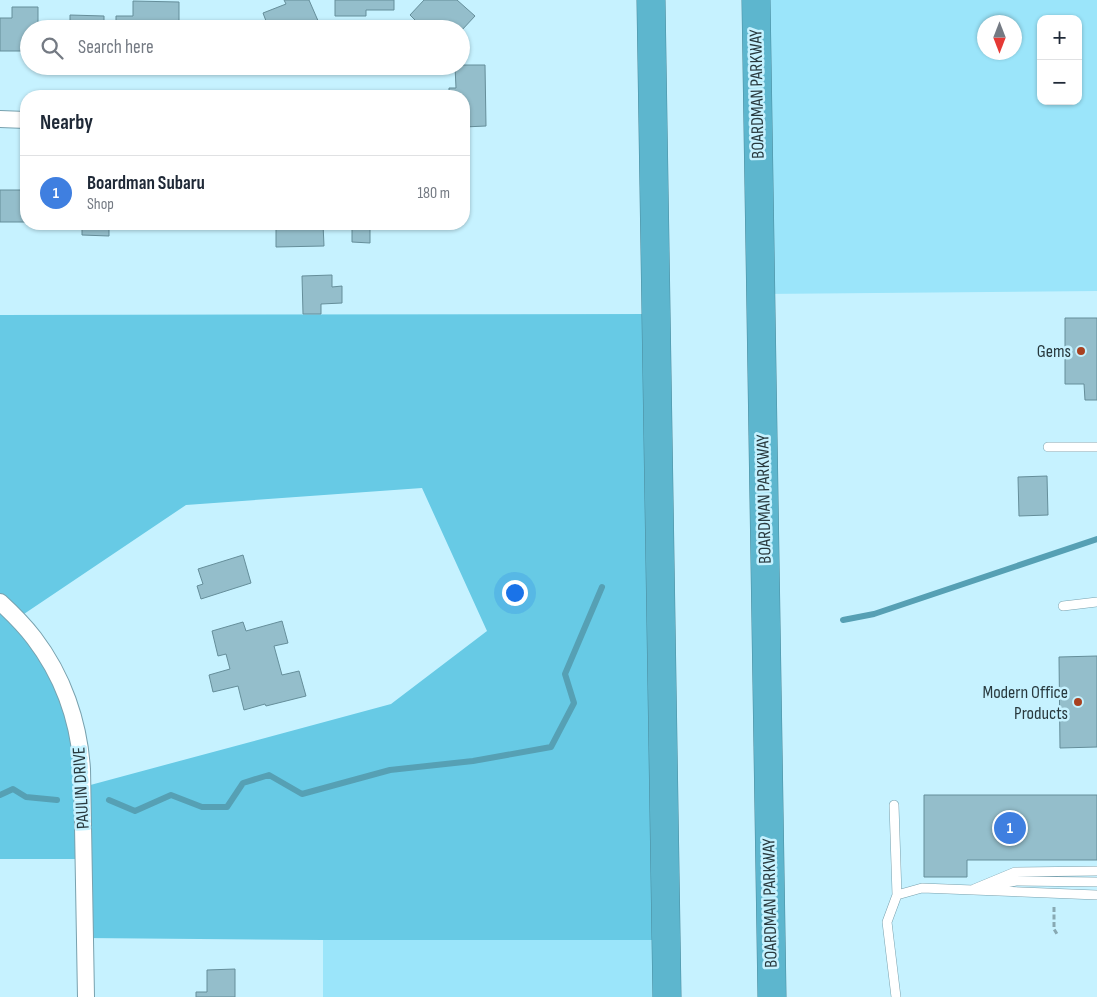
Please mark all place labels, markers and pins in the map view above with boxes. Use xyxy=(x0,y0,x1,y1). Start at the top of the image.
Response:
place label: Gems xyxy=(1037,341,1071,362)
marker: Gems xyxy=(1075,345,1087,357)
place label: Modern Office Products xyxy=(982,682,1068,724)
marker: Modern Office Products xyxy=(1072,696,1084,708)
pin: 1 xyxy=(994,809,1026,847)

